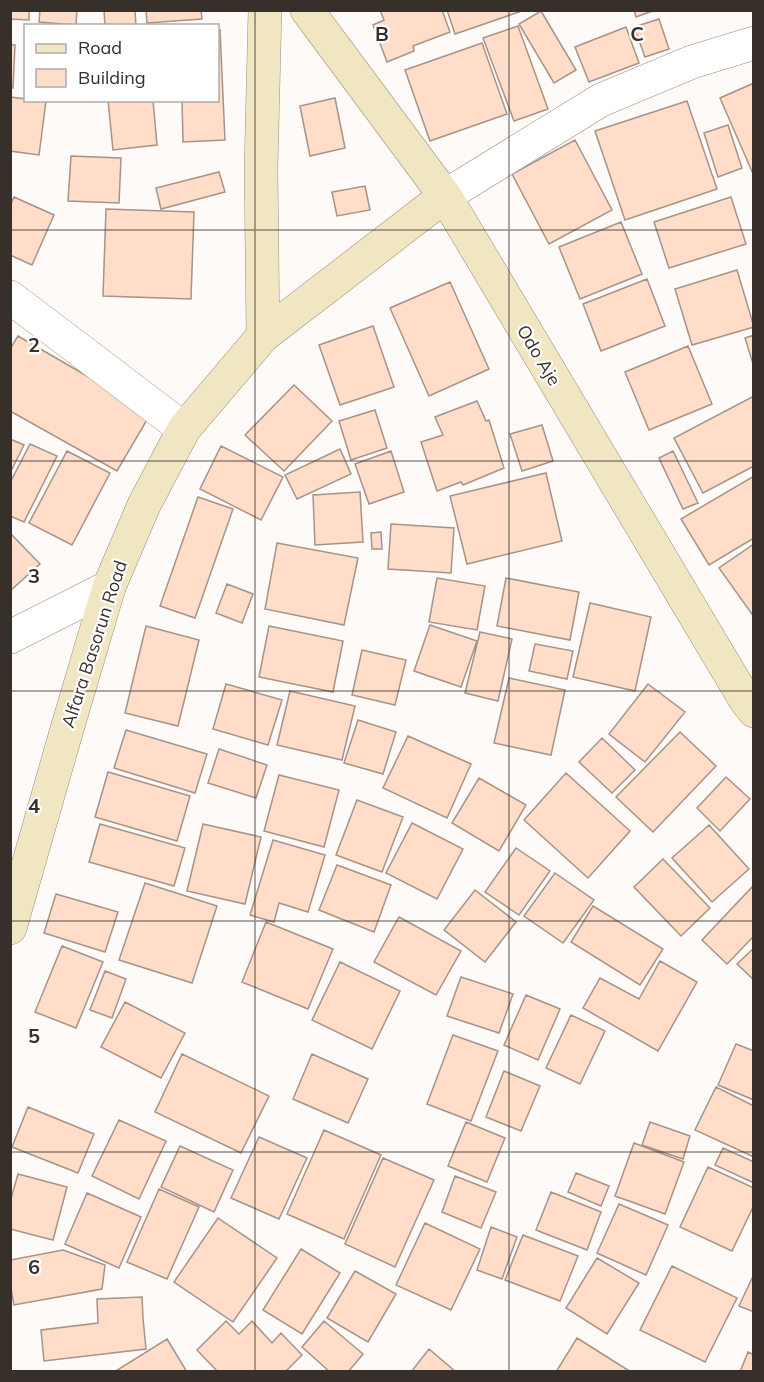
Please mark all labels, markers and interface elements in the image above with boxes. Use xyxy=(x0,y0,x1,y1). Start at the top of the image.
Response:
text: B xyxy=(375,21,389,46)
text: C xyxy=(630,21,644,46)
legend xyxy=(24,24,219,102)
text: Road xyxy=(78,36,122,59)
text: Building xyxy=(78,66,146,89)
street label: Odo Aje xyxy=(512,320,566,390)
text: 2 xyxy=(28,332,40,357)
street label: Alfara Basorun Road xyxy=(56,557,132,731)
text: 3 xyxy=(28,563,40,588)
text: 4 xyxy=(28,793,40,818)
text: 5 xyxy=(28,1023,40,1048)
text: 6 xyxy=(28,1254,40,1279)

